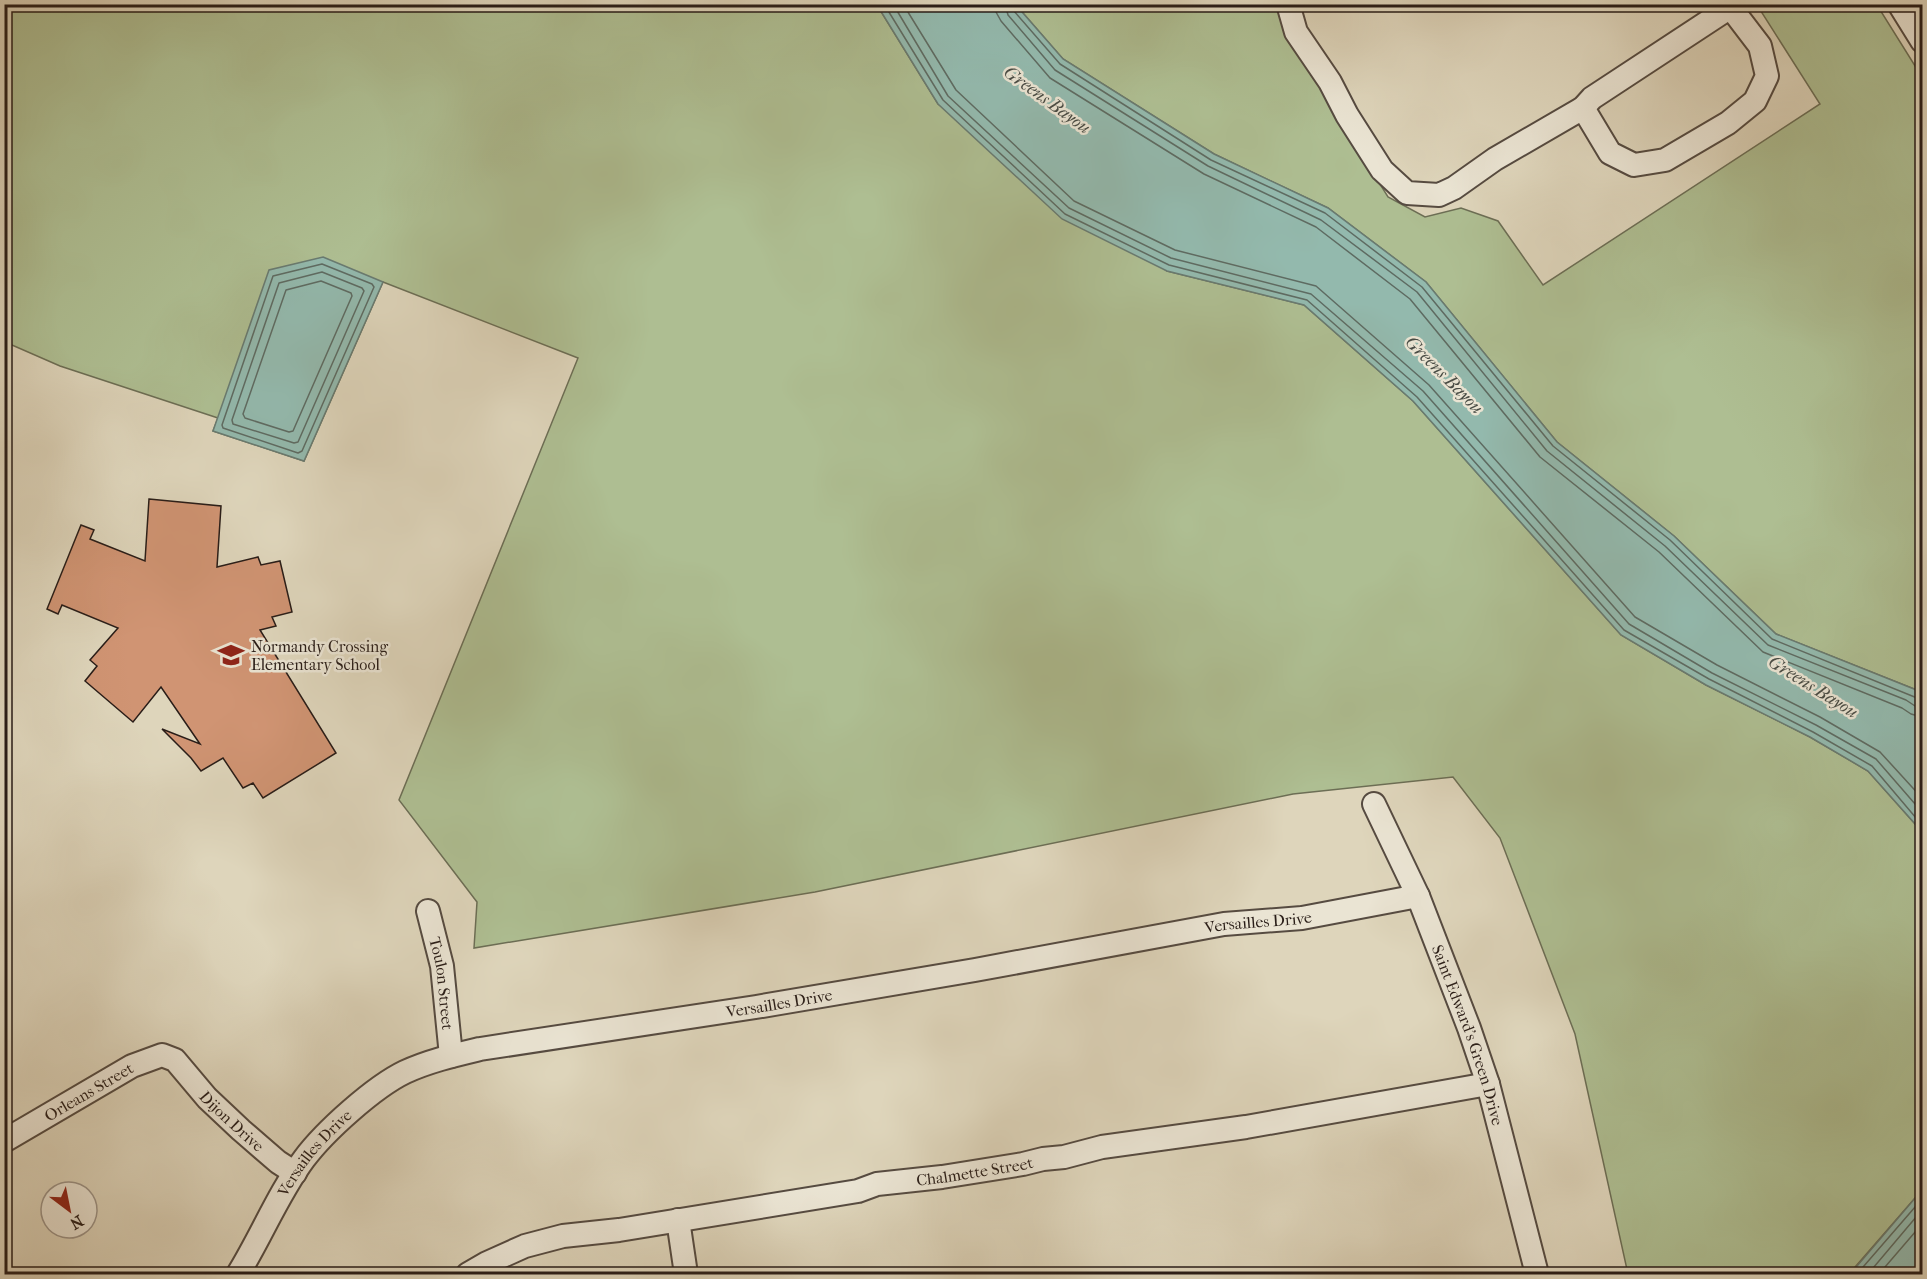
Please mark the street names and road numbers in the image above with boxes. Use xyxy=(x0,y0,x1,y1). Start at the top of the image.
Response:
street label: Versailles Drive xyxy=(1202,907,1313,937)
street label: Toulon Street xyxy=(425,935,458,1031)
street label: Saint Edward's Green Drive xyxy=(1428,942,1508,1127)
street label: Versailles Drive xyxy=(724,985,834,1021)
street label: Orleans Street xyxy=(41,1058,137,1125)
street label: Dijon Drive xyxy=(196,1087,268,1155)
street label: Versailles Drive xyxy=(272,1105,355,1200)
street label: Chalmette Street xyxy=(915,1152,1035,1189)

